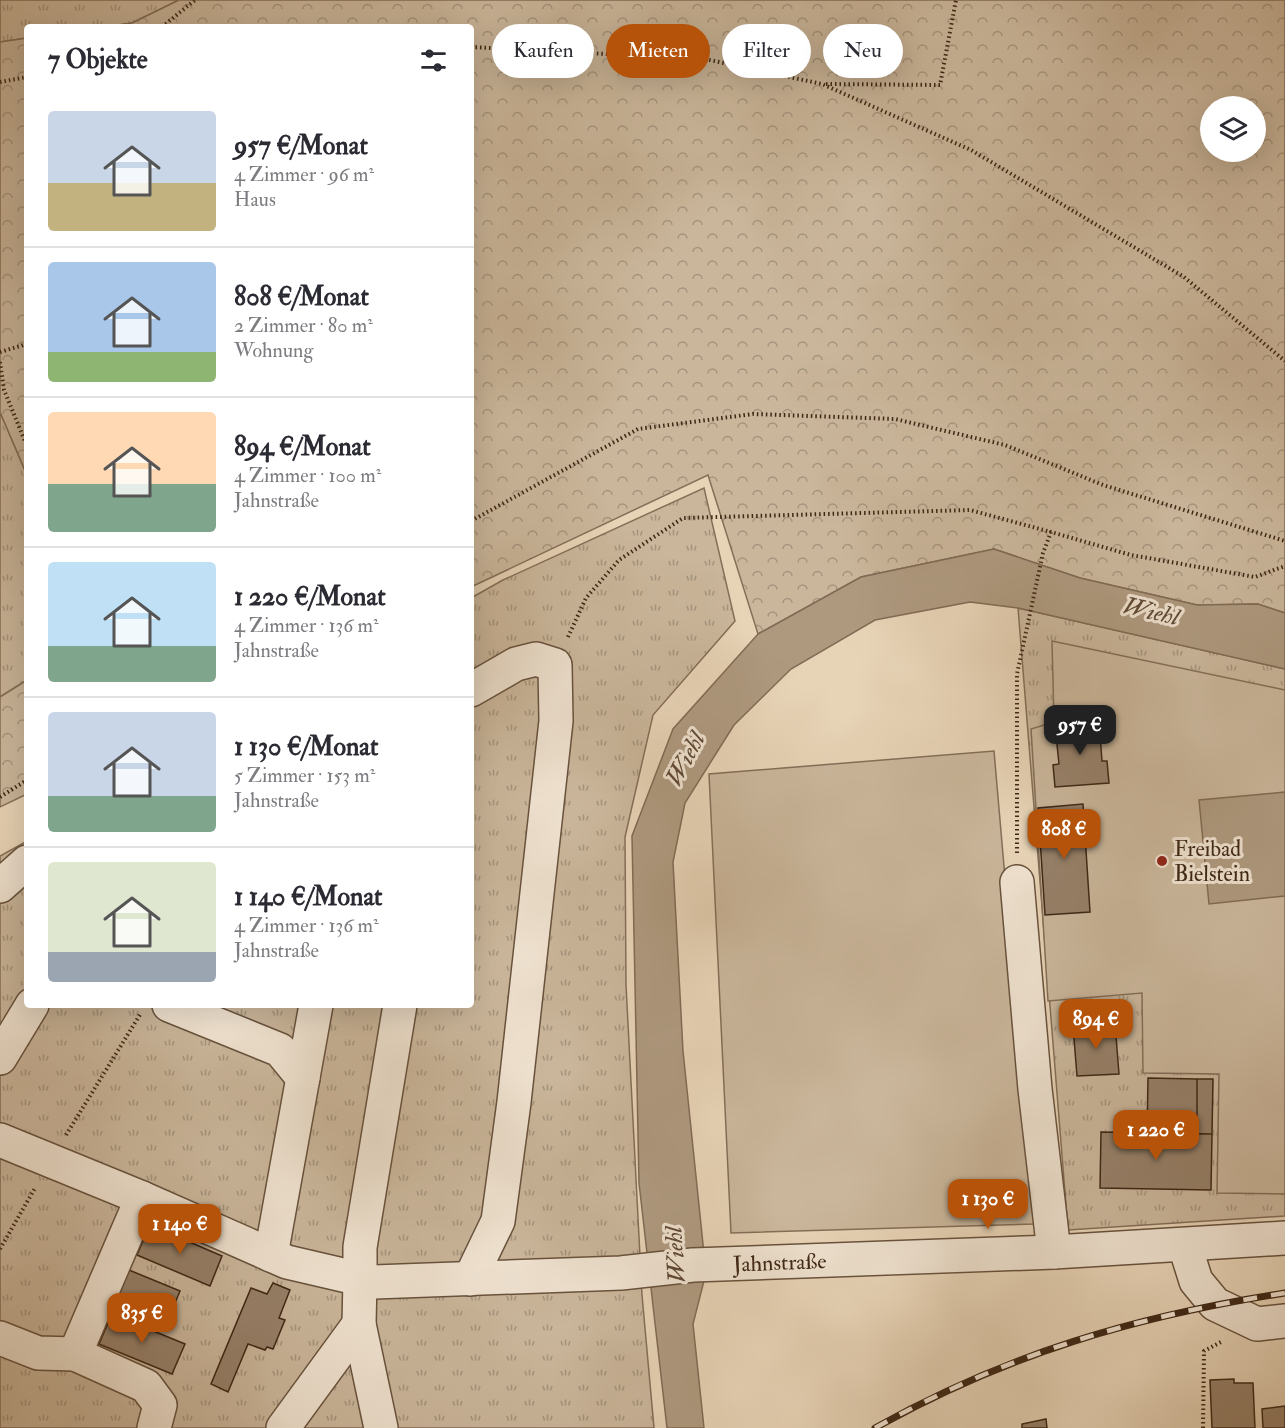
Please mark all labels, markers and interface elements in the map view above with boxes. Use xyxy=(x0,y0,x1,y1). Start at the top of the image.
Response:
chip: Kaufen xyxy=(492,24,594,78)
chip: Mieten xyxy=(606,24,710,78)
chip: Filter xyxy=(722,24,811,78)
chip: Neu xyxy=(823,24,903,78)
text: 7 Objekte xyxy=(48,44,148,76)
icon: filters xyxy=(417,44,450,77)
map controls xyxy=(1200,96,1266,162)
button: layers xyxy=(1200,96,1266,162)
text: 957 €/Monat xyxy=(234,130,368,162)
icon: home xyxy=(96,135,168,207)
text: 4 Zimmer · 96 m² xyxy=(234,162,374,187)
text: Haus xyxy=(234,187,276,212)
text: 808 €/Monat xyxy=(234,281,369,313)
icon: home xyxy=(96,286,168,358)
text: 2 Zimmer · 80 m² xyxy=(234,313,373,338)
text: Wohnung xyxy=(234,338,313,363)
text: 894 €/Monat xyxy=(234,431,371,463)
icon: home xyxy=(96,436,168,508)
text: 4 Zimmer · 100 m² xyxy=(234,463,381,488)
text: Jahnstraße xyxy=(234,488,319,513)
text: 1 220 €/Monat xyxy=(234,581,386,613)
icon: home xyxy=(96,586,168,658)
water label: Wiehl xyxy=(1120,590,1184,633)
text: 4 Zimmer · 136 m² xyxy=(234,613,379,638)
text: Jahnstraße xyxy=(234,638,319,663)
pin: 957 € xyxy=(1038,705,1122,756)
text: 957 € xyxy=(1058,712,1102,737)
water label: Wiehl xyxy=(658,725,713,792)
text: 1 130 €/Monat xyxy=(234,731,379,763)
icon: home xyxy=(96,736,168,808)
text: 5 Zimmer · 153 m² xyxy=(234,763,375,788)
text: Jahnstraße xyxy=(234,788,319,813)
pin: 808 € xyxy=(1022,809,1106,860)
text: 808 € xyxy=(1042,816,1086,841)
place label: Freibad Bielstein xyxy=(1174,835,1250,888)
marker: Freibad Bielstein xyxy=(1155,854,1169,868)
text: 1 140 €/Monat xyxy=(234,881,383,913)
icon: home xyxy=(96,886,168,958)
text: 4 Zimmer · 136 m² xyxy=(234,913,379,938)
text: Jahnstraße xyxy=(234,938,319,963)
pin: 894 € xyxy=(1054,999,1138,1050)
text: 894 € xyxy=(1073,1006,1119,1031)
pin: 1 220 € xyxy=(1101,1110,1211,1161)
text: 1 220 € xyxy=(1127,1117,1185,1142)
pin: 1 130 € xyxy=(933,1179,1043,1230)
text: 1 130 € xyxy=(962,1186,1014,1211)
pin: 1 140 € xyxy=(125,1204,235,1255)
text: 1 140 € xyxy=(152,1211,208,1236)
water label: Wiehl xyxy=(658,1223,693,1284)
street label: Jahnstraße xyxy=(732,1247,827,1279)
pin: 835 € xyxy=(100,1293,184,1344)
text: 835 € xyxy=(121,1300,163,1325)

